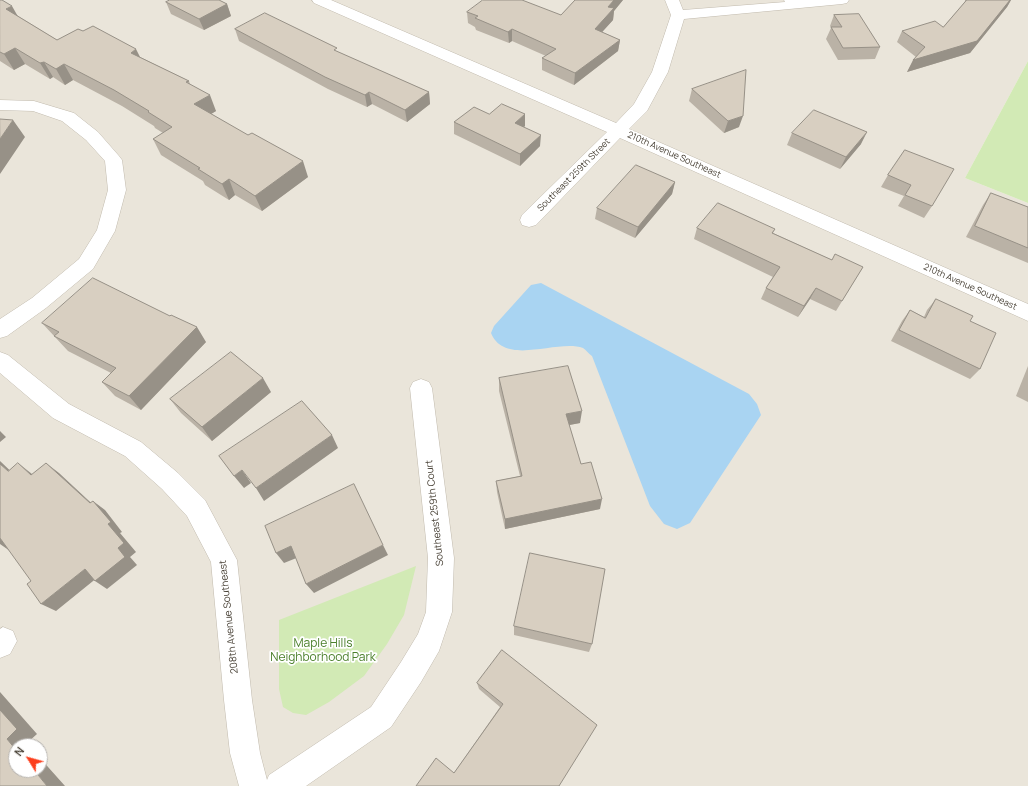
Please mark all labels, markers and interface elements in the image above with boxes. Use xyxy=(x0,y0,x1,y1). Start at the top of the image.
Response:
street label: 210th Avenue Southeast xyxy=(626,129,722,181)
street label: Southeast 259th Street xyxy=(535,136,613,214)
street label: 210th Avenue Southeast xyxy=(922,261,1018,313)
street label: Southeast 259th Court xyxy=(423,459,447,567)
street label: 208th Avenue Southeast xyxy=(217,560,241,674)
park label: Maple Hills Neighborhood Park xyxy=(270,637,376,665)
north arrow xyxy=(8,738,48,778)
text: N xyxy=(10,743,27,759)

